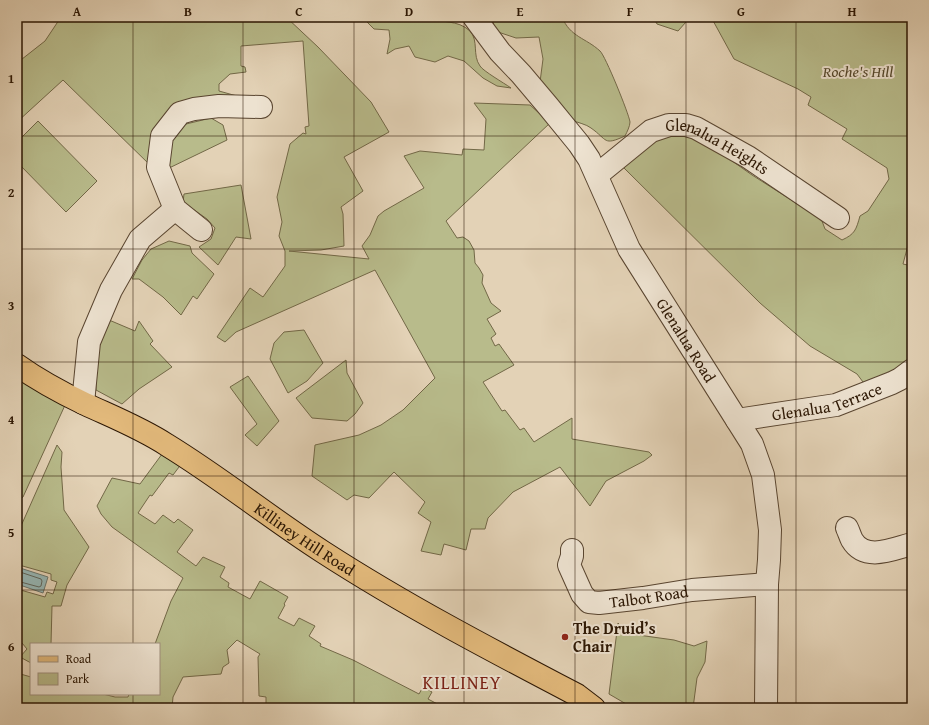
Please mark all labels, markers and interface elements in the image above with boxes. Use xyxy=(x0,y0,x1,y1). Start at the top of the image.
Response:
text: A xyxy=(73,2,82,21)
text: B xyxy=(184,2,192,21)
text: C xyxy=(295,2,303,21)
text: D xyxy=(405,2,413,21)
text: E xyxy=(517,2,524,21)
text: F xyxy=(627,2,634,21)
text: G xyxy=(737,2,745,21)
text: H xyxy=(847,2,857,21)
park label: Roche's Hill xyxy=(822,59,893,83)
text: 1 xyxy=(8,69,14,88)
street label: Glenalua Heights xyxy=(665,113,774,180)
text: 2 xyxy=(8,183,15,202)
street label: Glenalua Road xyxy=(651,293,722,387)
text: 3 xyxy=(8,296,14,315)
street label: Glenalua Terrace xyxy=(770,376,886,427)
text: 4 xyxy=(8,410,15,429)
street label: Killiney Hill Road xyxy=(250,496,360,582)
text: 5 xyxy=(8,523,15,542)
street label: Talbot Road xyxy=(608,579,690,614)
place label: The Druid’s Chair xyxy=(573,616,656,658)
marker: The Druid’s Chair xyxy=(560,632,570,642)
text: 6 xyxy=(8,637,15,656)
legend xyxy=(30,643,160,695)
text: Road xyxy=(66,650,92,667)
district label: KILLINEY xyxy=(423,669,501,696)
text: Park xyxy=(66,670,90,687)

